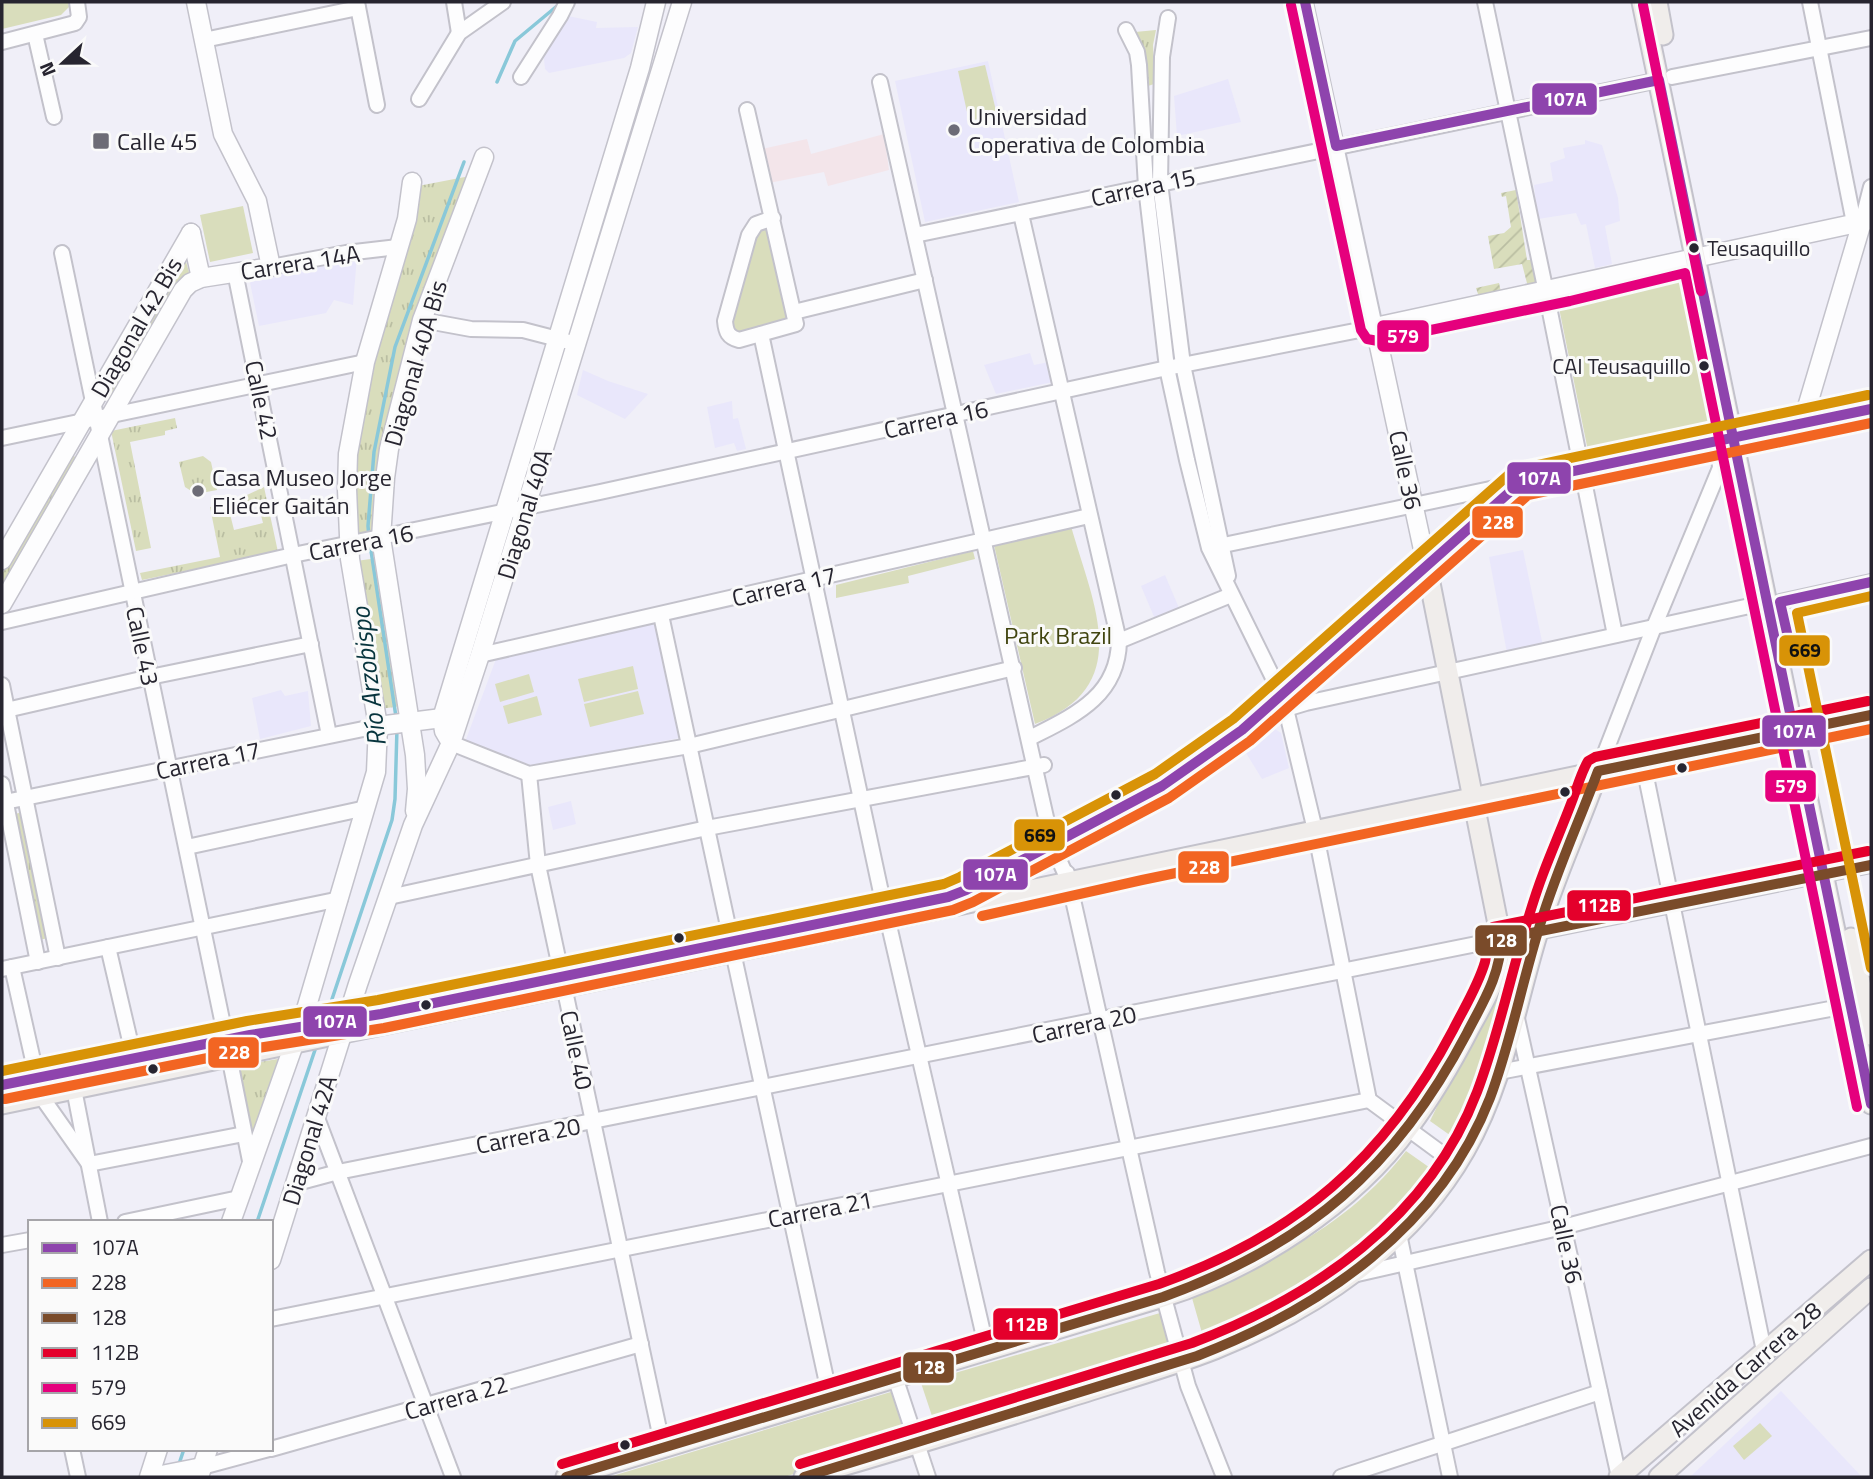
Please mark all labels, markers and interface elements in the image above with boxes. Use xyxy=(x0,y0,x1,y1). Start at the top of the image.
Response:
north arrow xyxy=(28,28,98,98)
text: N xyxy=(31,58,63,81)
line badge: 107A xyxy=(1531,82,1598,116)
text: 107A xyxy=(1543,84,1587,113)
place label: Universidad Coperativa de Colombia xyxy=(968,98,1205,162)
marker: Universidad Coperativa de Colombia xyxy=(946,122,962,138)
place label: Calle 45 xyxy=(117,123,197,159)
marker: Calle 45 xyxy=(91,131,111,151)
street label: Carrera 15 xyxy=(1087,158,1199,216)
place label: Teusaquillo xyxy=(1707,231,1810,265)
street label: Carrera 14A xyxy=(238,235,362,289)
marker: Teusaquillo xyxy=(1687,241,1701,255)
street label: Diagonal 42 Bis xyxy=(81,250,191,404)
street label: Diagonal 40A Bis xyxy=(374,276,456,450)
line badge: 579 xyxy=(1376,319,1430,353)
text: 579 xyxy=(1387,321,1419,350)
place label: CAI Teusaquillo xyxy=(1552,349,1691,383)
street label: Calle 42 xyxy=(236,357,288,443)
marker: CAI Teusaquillo xyxy=(1697,359,1711,373)
street label: Carrera 16 xyxy=(880,390,992,448)
street label: Calle 36 xyxy=(1380,427,1432,513)
street label: Diagonal 40A xyxy=(487,444,561,584)
place label: Casa Museo Jorge Eliécer Gaitán xyxy=(212,459,392,523)
line badge: 107A xyxy=(1506,461,1572,495)
text: 107A xyxy=(1517,463,1561,492)
marker: Casa Museo Jorge Eliécer Gaitán xyxy=(190,483,206,499)
line badge: 228 xyxy=(1471,505,1524,539)
text: 228 xyxy=(1482,507,1514,536)
street label: Carrera 16 xyxy=(306,514,416,570)
street label: Carrera 17 xyxy=(728,557,840,615)
street label: Calle 43 xyxy=(117,603,169,689)
water label: Río Arzobispo xyxy=(340,604,396,749)
park label: Park Brazil xyxy=(1004,617,1112,653)
line badge: 669 xyxy=(1778,634,1831,667)
text: 669 xyxy=(1789,635,1821,664)
line badge: 107A xyxy=(1761,714,1827,748)
text: 107A xyxy=(1772,716,1816,745)
street label: Carrera 17 xyxy=(152,731,264,789)
unlabelled marker xyxy=(1675,761,1689,775)
line badge: 579 xyxy=(1764,769,1817,803)
text: 579 xyxy=(1775,771,1807,800)
unlabelled marker xyxy=(1558,785,1572,799)
unlabelled marker xyxy=(1109,788,1123,802)
line badge: 669 xyxy=(1013,818,1066,852)
text: 669 xyxy=(1024,820,1056,849)
line badge: 228 xyxy=(1177,850,1230,884)
text: 228 xyxy=(1188,852,1220,881)
line badge: 107A xyxy=(962,858,1029,891)
text: 107A xyxy=(973,859,1017,888)
line badge: 112B xyxy=(1566,889,1632,922)
text: 112B xyxy=(1577,890,1621,919)
line badge: 128 xyxy=(1474,924,1528,957)
text: 128 xyxy=(1485,925,1517,954)
unlabelled marker xyxy=(672,931,686,945)
street label: Carrera 20 xyxy=(1028,995,1140,1053)
unlabelled marker xyxy=(419,998,433,1012)
line badge: 107A xyxy=(302,1005,368,1038)
text: 107A xyxy=(313,1006,357,1035)
street label: Calle 40 xyxy=(551,1007,603,1093)
line badge: 228 xyxy=(207,1036,260,1069)
text: 228 xyxy=(218,1037,250,1066)
unlabelled marker xyxy=(146,1062,160,1076)
street label: Diagonal 42A xyxy=(272,1070,346,1210)
street label: Carrera 20 xyxy=(473,1107,583,1163)
street label: Carrera 21 xyxy=(765,1181,875,1237)
street label: Calle 36 xyxy=(1541,1201,1593,1287)
legend xyxy=(28,1220,273,1451)
text: 107A xyxy=(91,1231,139,1263)
text: 228 xyxy=(91,1266,127,1298)
street label: Avenida Carrera 28 xyxy=(1661,1293,1829,1445)
text: 128 xyxy=(91,1301,127,1333)
line badge: 112B xyxy=(992,1307,1059,1341)
text: 112B xyxy=(1004,1309,1048,1338)
text: 112B xyxy=(91,1336,139,1368)
line badge: 128 xyxy=(902,1351,955,1384)
text: 128 xyxy=(913,1352,945,1381)
street label: Carrera 22 xyxy=(400,1365,512,1429)
text: 579 xyxy=(91,1371,126,1403)
text: 669 xyxy=(91,1406,126,1438)
unlabelled marker xyxy=(618,1438,632,1452)

